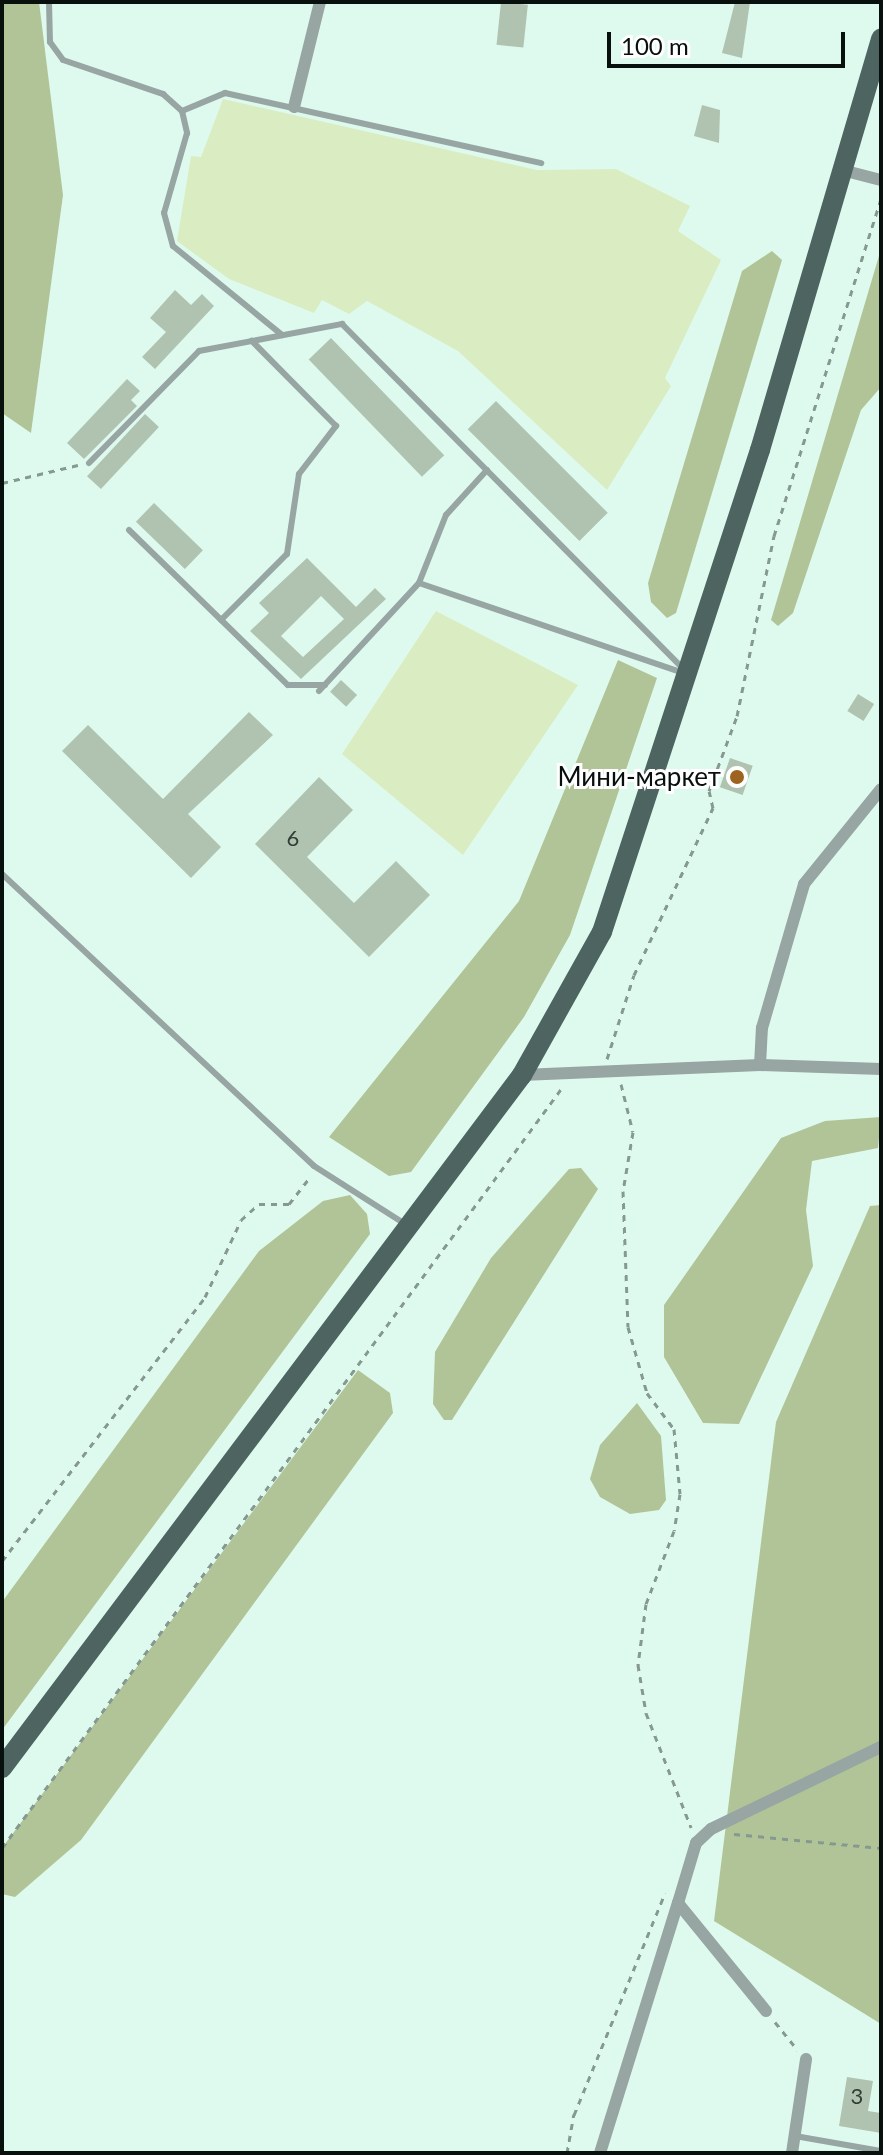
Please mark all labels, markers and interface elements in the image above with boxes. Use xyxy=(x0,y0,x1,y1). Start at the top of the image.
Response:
scale bar xyxy=(611,16,849,66)
text: 100 m xyxy=(621,31,689,60)
place label: Мини-маркет xyxy=(557,761,721,793)
marker: Мини-маркет xyxy=(728,768,746,786)
house number: 6 xyxy=(287,825,299,851)
house number: 3 xyxy=(851,2083,863,2109)

